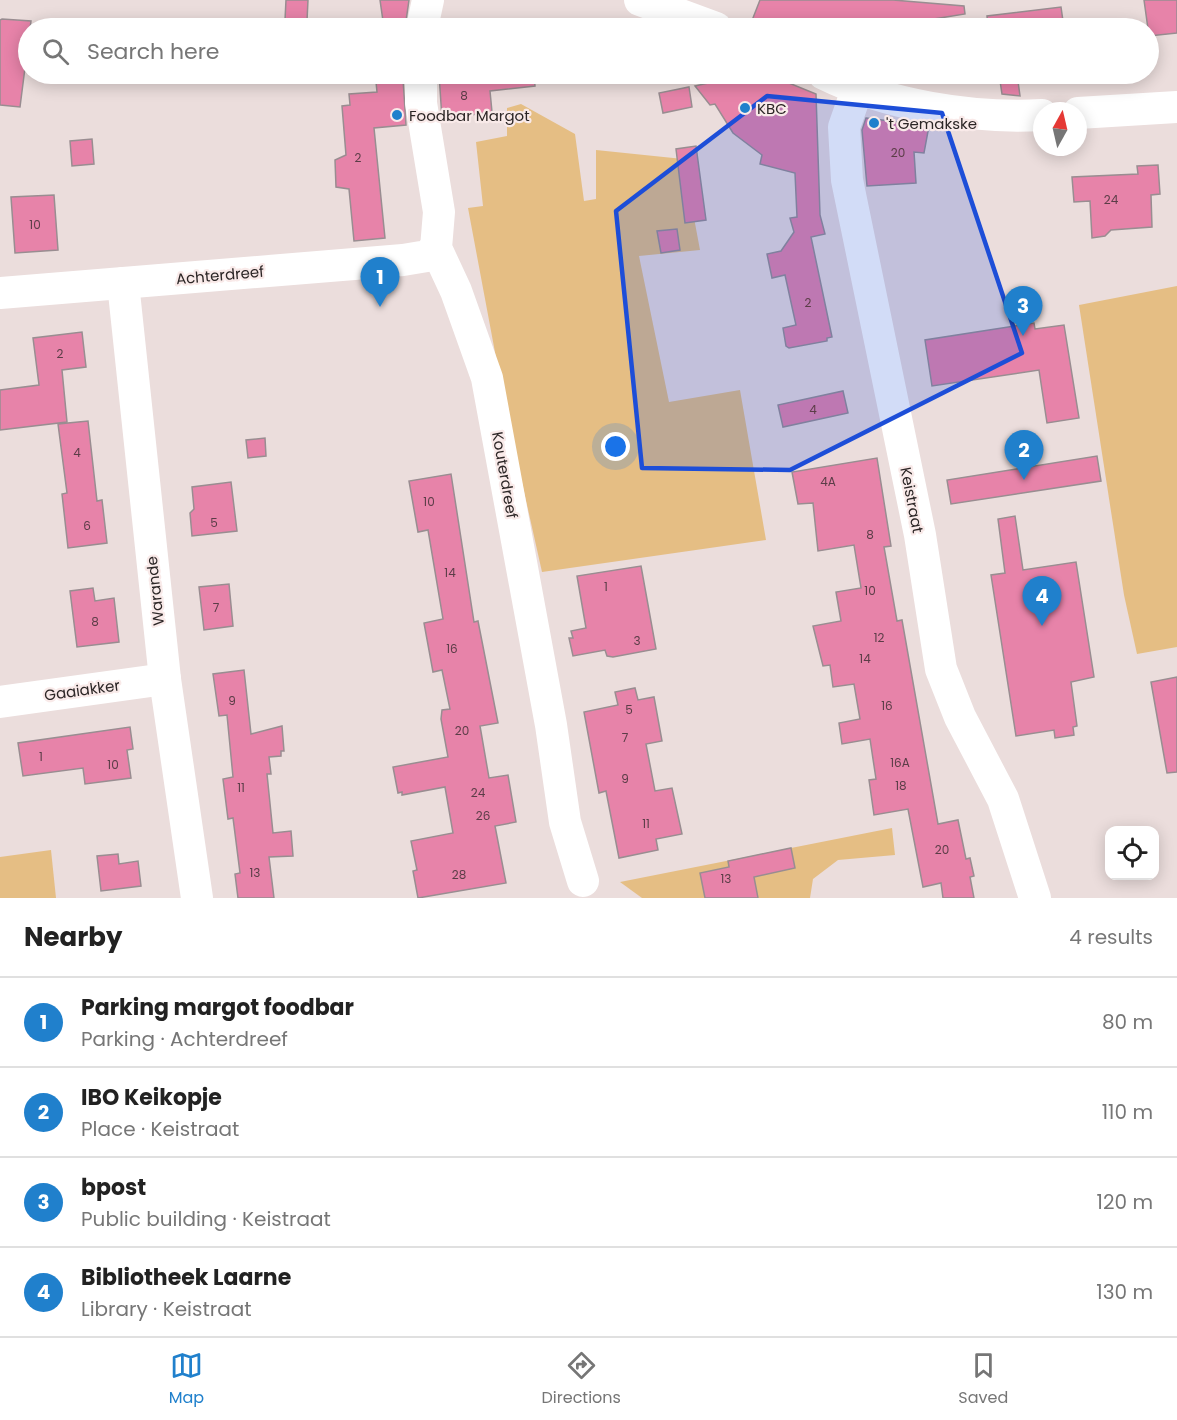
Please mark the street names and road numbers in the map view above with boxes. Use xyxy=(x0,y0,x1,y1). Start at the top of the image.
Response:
street label: Achterdreef xyxy=(175,261,265,289)
street label: Kouterdreef xyxy=(487,430,523,520)
street label: Keistraat xyxy=(895,465,929,535)
street label: Warande xyxy=(141,555,169,627)
street label: Gaaiakker xyxy=(43,674,122,706)

